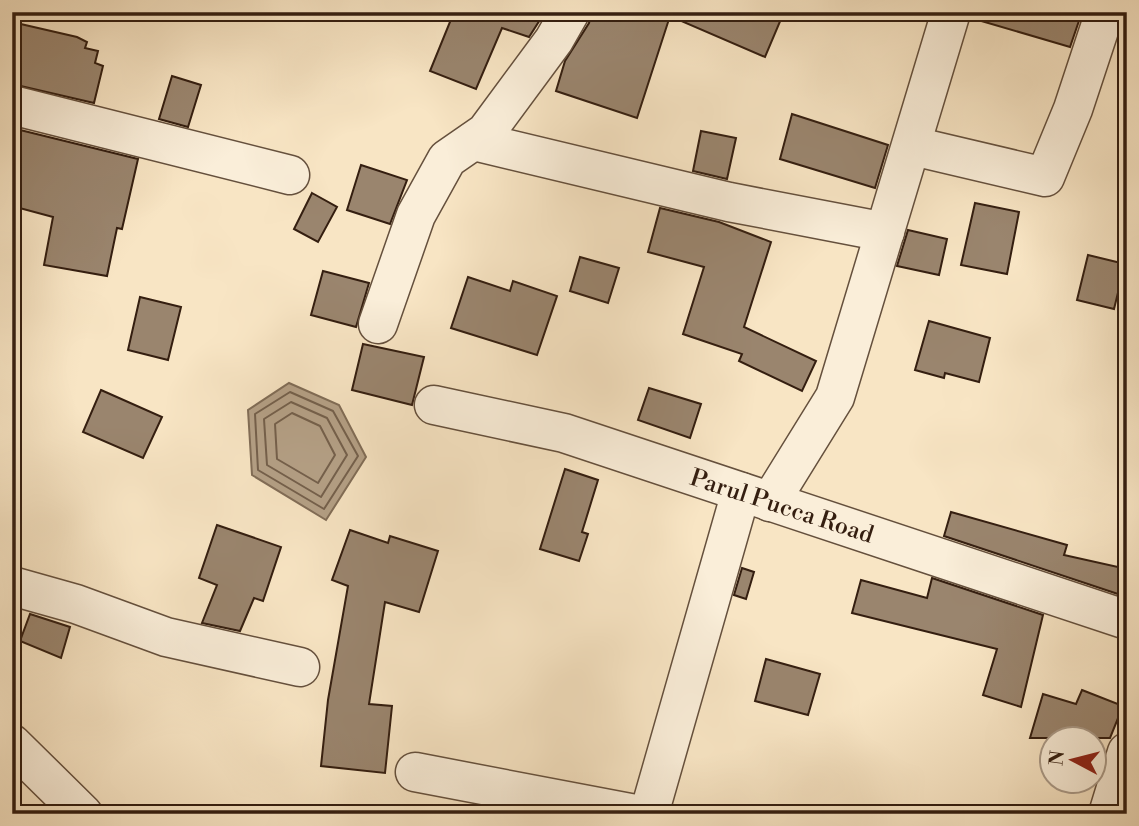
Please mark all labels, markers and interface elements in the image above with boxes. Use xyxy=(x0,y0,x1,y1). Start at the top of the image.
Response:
street label: Parul Pucca Road xyxy=(686,463,878,551)
north arrow xyxy=(1038,724,1108,794)
text: N xyxy=(1044,749,1070,767)

